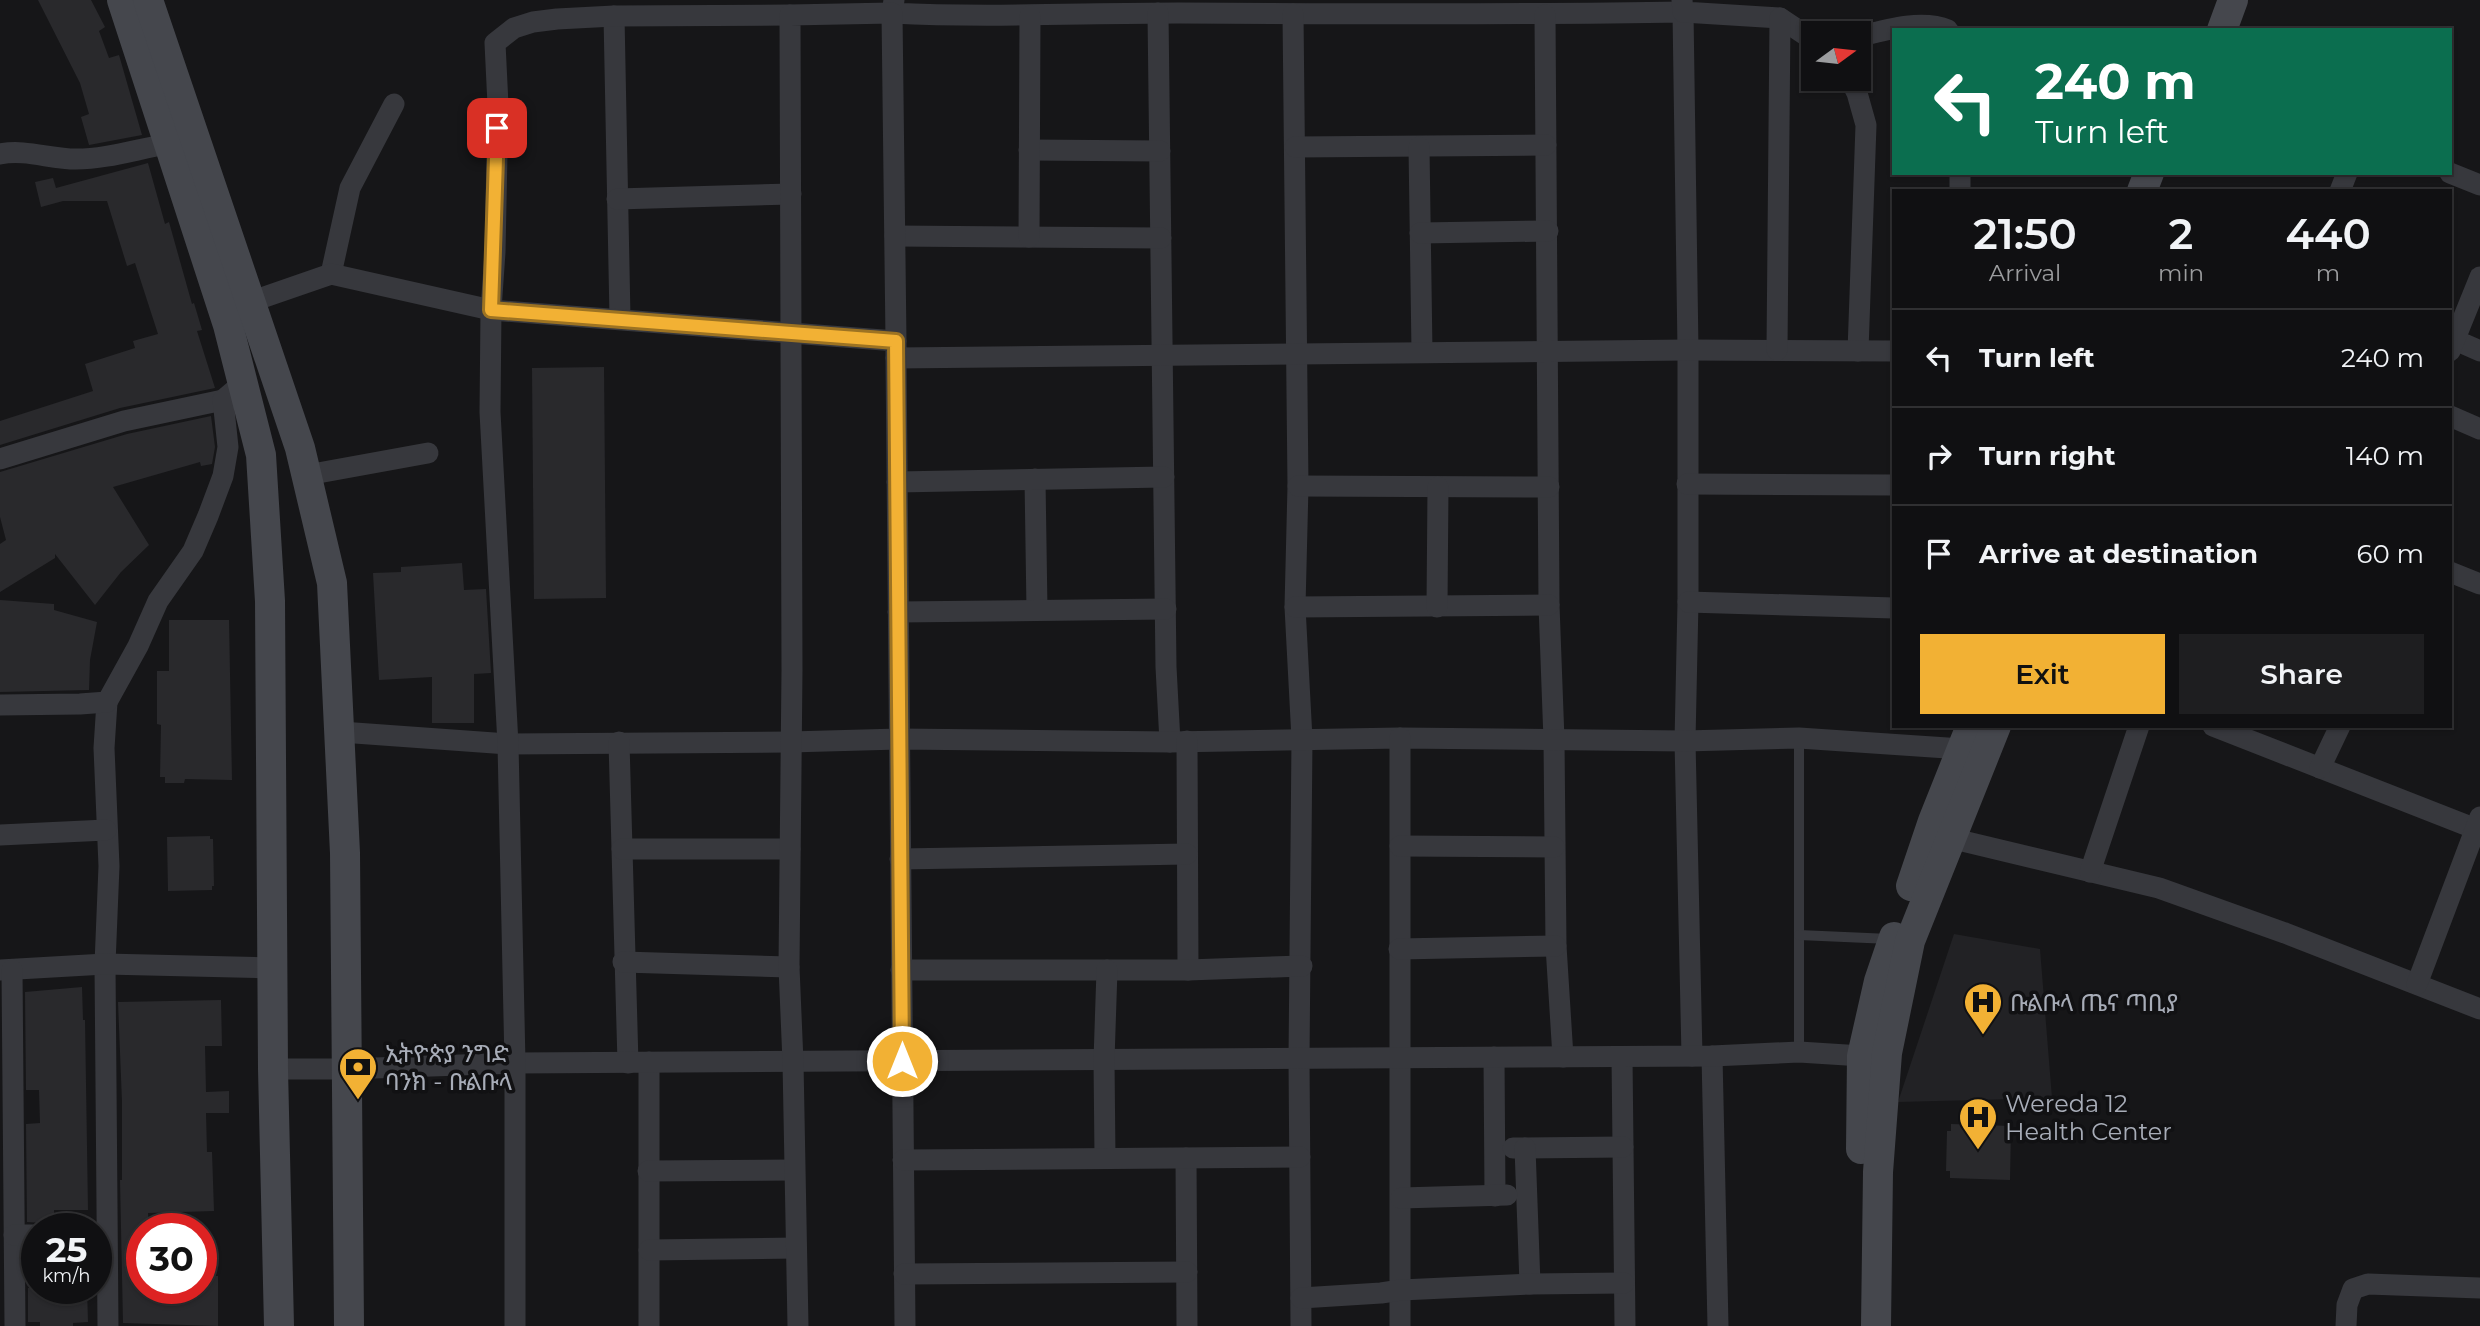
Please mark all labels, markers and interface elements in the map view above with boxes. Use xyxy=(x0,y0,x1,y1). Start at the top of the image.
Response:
north arrow xyxy=(1801,21,1871,91)
map controls xyxy=(1801,21,1871,91)
text: 240 m xyxy=(2035,52,2196,111)
icon: left xyxy=(1920,56,2011,147)
pin xyxy=(467,98,527,158)
icon: arrive xyxy=(478,109,516,147)
text: Turn left xyxy=(2035,112,2169,151)
text: 21:50 xyxy=(1973,208,2077,260)
text: 2 xyxy=(2169,208,2193,260)
text: 440 xyxy=(2285,208,2371,260)
text: Arrival xyxy=(1989,259,2061,287)
text: min xyxy=(2158,259,2204,287)
text: m xyxy=(2316,259,2340,287)
icon: left xyxy=(1920,339,1958,377)
text: Turn left xyxy=(1979,342,2095,374)
text: 240 m xyxy=(2341,342,2424,374)
icon: right xyxy=(1920,437,1958,475)
text: Turn right xyxy=(1979,440,2115,472)
text: 140 m xyxy=(2346,440,2424,472)
icon: arrive xyxy=(1920,535,1958,573)
text: Arrive at destination xyxy=(1979,538,2258,570)
text: 60 m xyxy=(2357,538,2424,570)
button: Exit xyxy=(1920,634,2165,714)
button: Share xyxy=(2179,634,2424,714)
hospital icon: ቡልቡላ ጤና ጣቢያ xyxy=(1962,981,2004,1036)
place label: ቡልቡላ ጤና ጣቢያ xyxy=(2010,988,2178,1017)
position arrow xyxy=(865,1024,939,1098)
place label: ኢትዮጵያ ንግድ ባንክ - ቡልቡላ xyxy=(385,1039,513,1096)
bank icon: ኢትዮጵያ ንግድ ባንክ - ቡልቡላ xyxy=(337,1046,379,1101)
place label: Wereda 12 Health Center xyxy=(2005,1089,2172,1146)
hospital icon: Wereda 12 Health Center xyxy=(1957,1096,1999,1151)
speed limit sign: 30 xyxy=(126,1213,217,1304)
text: 25 xyxy=(46,1228,87,1271)
text: km/h xyxy=(42,1265,91,1287)

